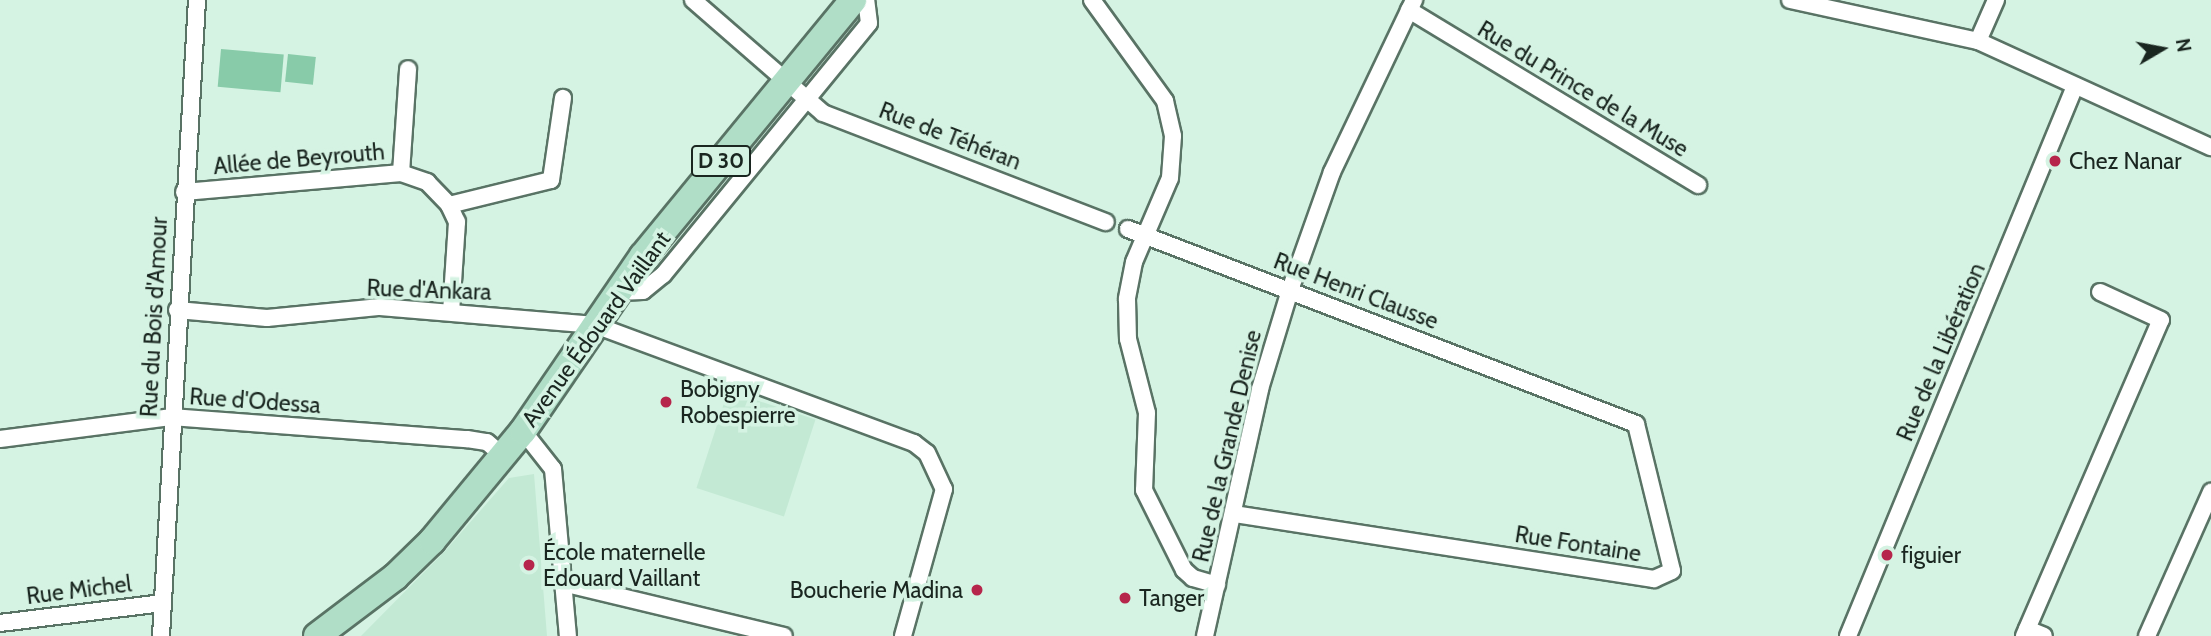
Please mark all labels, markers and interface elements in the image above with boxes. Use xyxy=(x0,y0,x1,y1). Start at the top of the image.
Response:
north arrow xyxy=(2127,14,2197,84)
street label: Rue du Prince de la Muse xyxy=(1473,15,1693,163)
text: N xyxy=(2171,37,2196,54)
street label: Rue de Téhéran xyxy=(875,96,1025,176)
street label: Allée de Beyrouth xyxy=(212,138,386,180)
road number: D 30 xyxy=(690,144,752,178)
place label: Chez Nanar xyxy=(2069,147,2182,175)
marker: Chez Nanar xyxy=(2047,153,2063,169)
street label: Rue du Bois d'Amour xyxy=(135,216,173,418)
street label: Avenue Édouard Vaillant xyxy=(516,226,676,432)
street label: Rue Henri Clausse xyxy=(1270,247,1442,335)
street label: Rue de la Libération xyxy=(1891,259,1991,445)
street label: Rue d'Ankara xyxy=(366,274,492,306)
street label: Rue de la Grande Denise xyxy=(1187,327,1267,565)
place label: Bobigny Robespierre xyxy=(680,375,796,429)
street label: Rue d'Odessa xyxy=(188,383,322,419)
marker: Bobigny Robespierre xyxy=(658,394,674,410)
street label: Rue Fontaine xyxy=(1513,520,1643,568)
place label: École maternelle Edouard Vaillant xyxy=(543,538,705,592)
place label: figuier xyxy=(1901,541,1961,569)
marker: figuier xyxy=(1879,547,1895,563)
marker: École maternelle Edouard Vaillant xyxy=(521,557,537,573)
street label: Rue Michel xyxy=(25,570,133,610)
place label: Boucherie Madina xyxy=(790,576,963,604)
marker: Boucherie Madina xyxy=(969,582,985,598)
place label: Tanger xyxy=(1139,584,1204,612)
marker: Tanger xyxy=(1117,590,1133,606)

